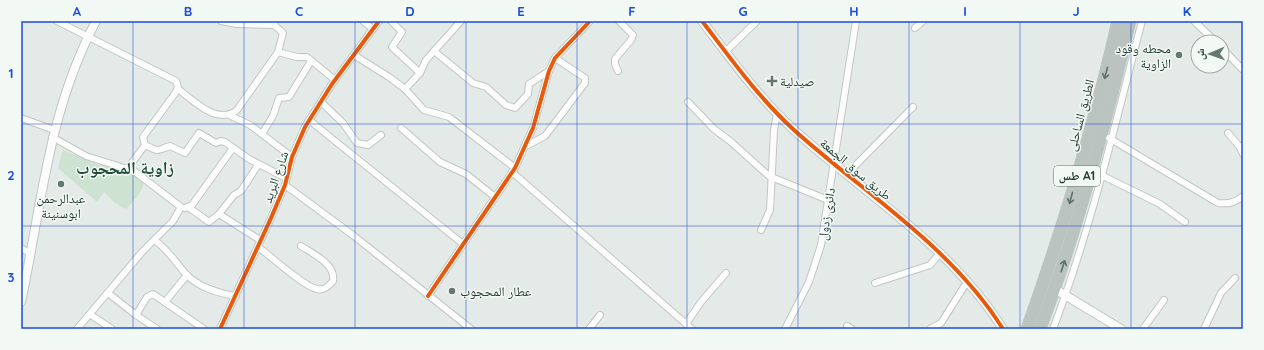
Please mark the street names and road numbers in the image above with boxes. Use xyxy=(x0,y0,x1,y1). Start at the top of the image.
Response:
street label: الطريق الساحلى xyxy=(1063,77,1098,153)
street label: طريق سوق الجمعة xyxy=(817,135,895,204)
street label: شارع البريد xyxy=(259,149,293,206)
road number: طس A1 xyxy=(1054,166,1100,186)
street label: دائرى زدول xyxy=(814,187,839,242)

